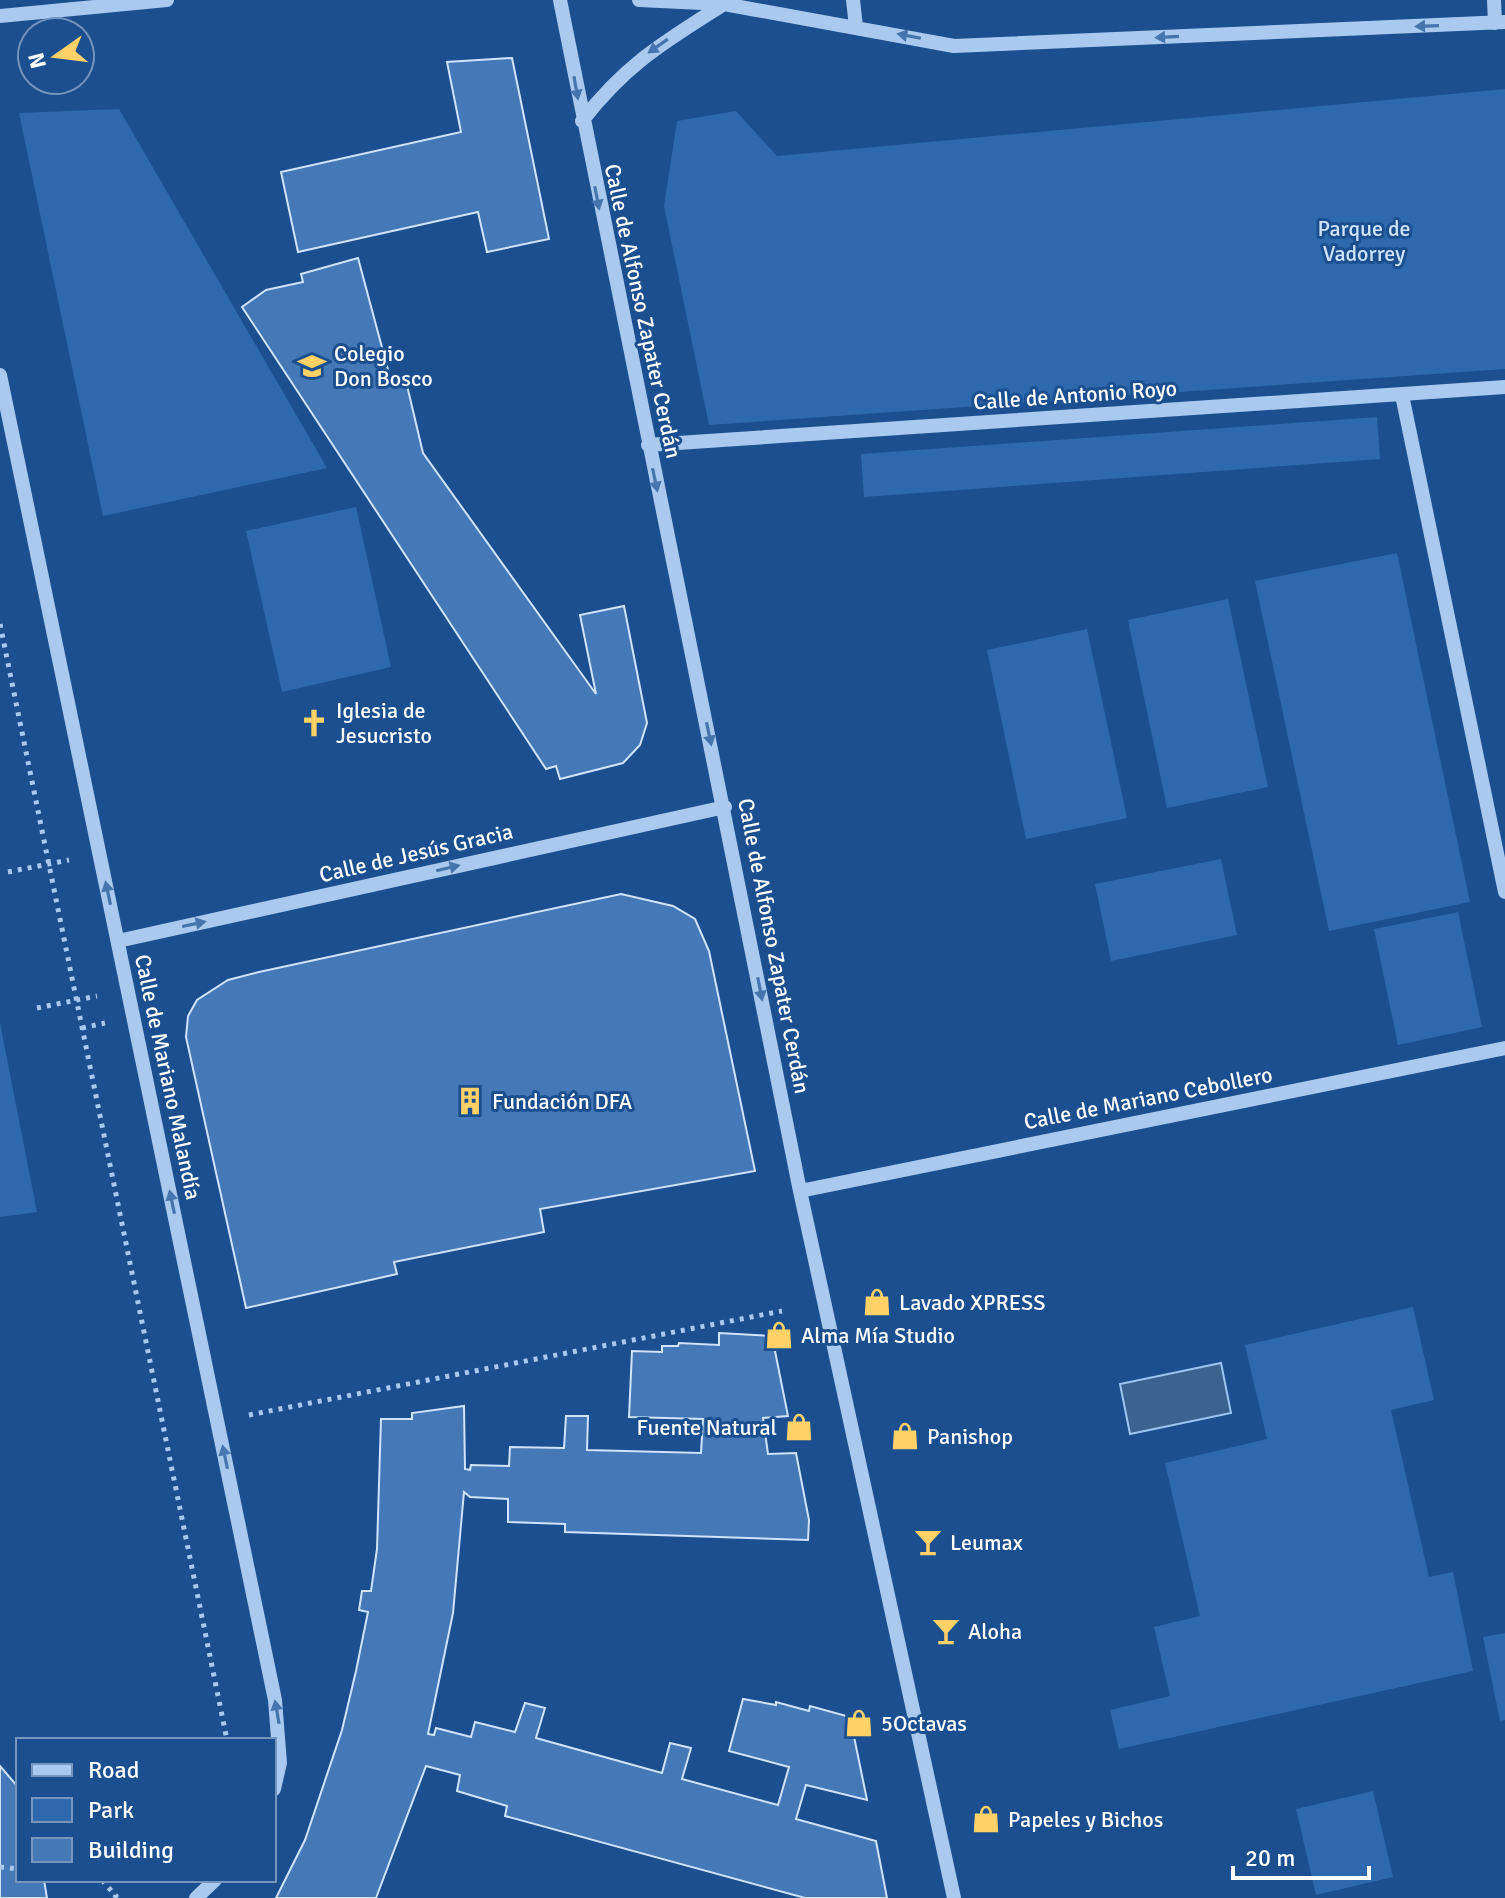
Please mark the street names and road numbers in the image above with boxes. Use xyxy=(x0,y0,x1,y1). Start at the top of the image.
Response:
street label: Calle de Alfonso Zapater Cerdán xyxy=(599,161,687,461)
street label: Calle de Antonio Royo xyxy=(972,374,1178,416)
street label: Calle de Alfonso Zapater Cerdán xyxy=(732,796,816,1096)
street label: Calle de Jesús Gracia xyxy=(317,818,515,888)
street label: Calle de Mariano Malandía xyxy=(129,952,207,1202)
street label: Calle de Mariano Cebollero xyxy=(1021,1061,1275,1135)

